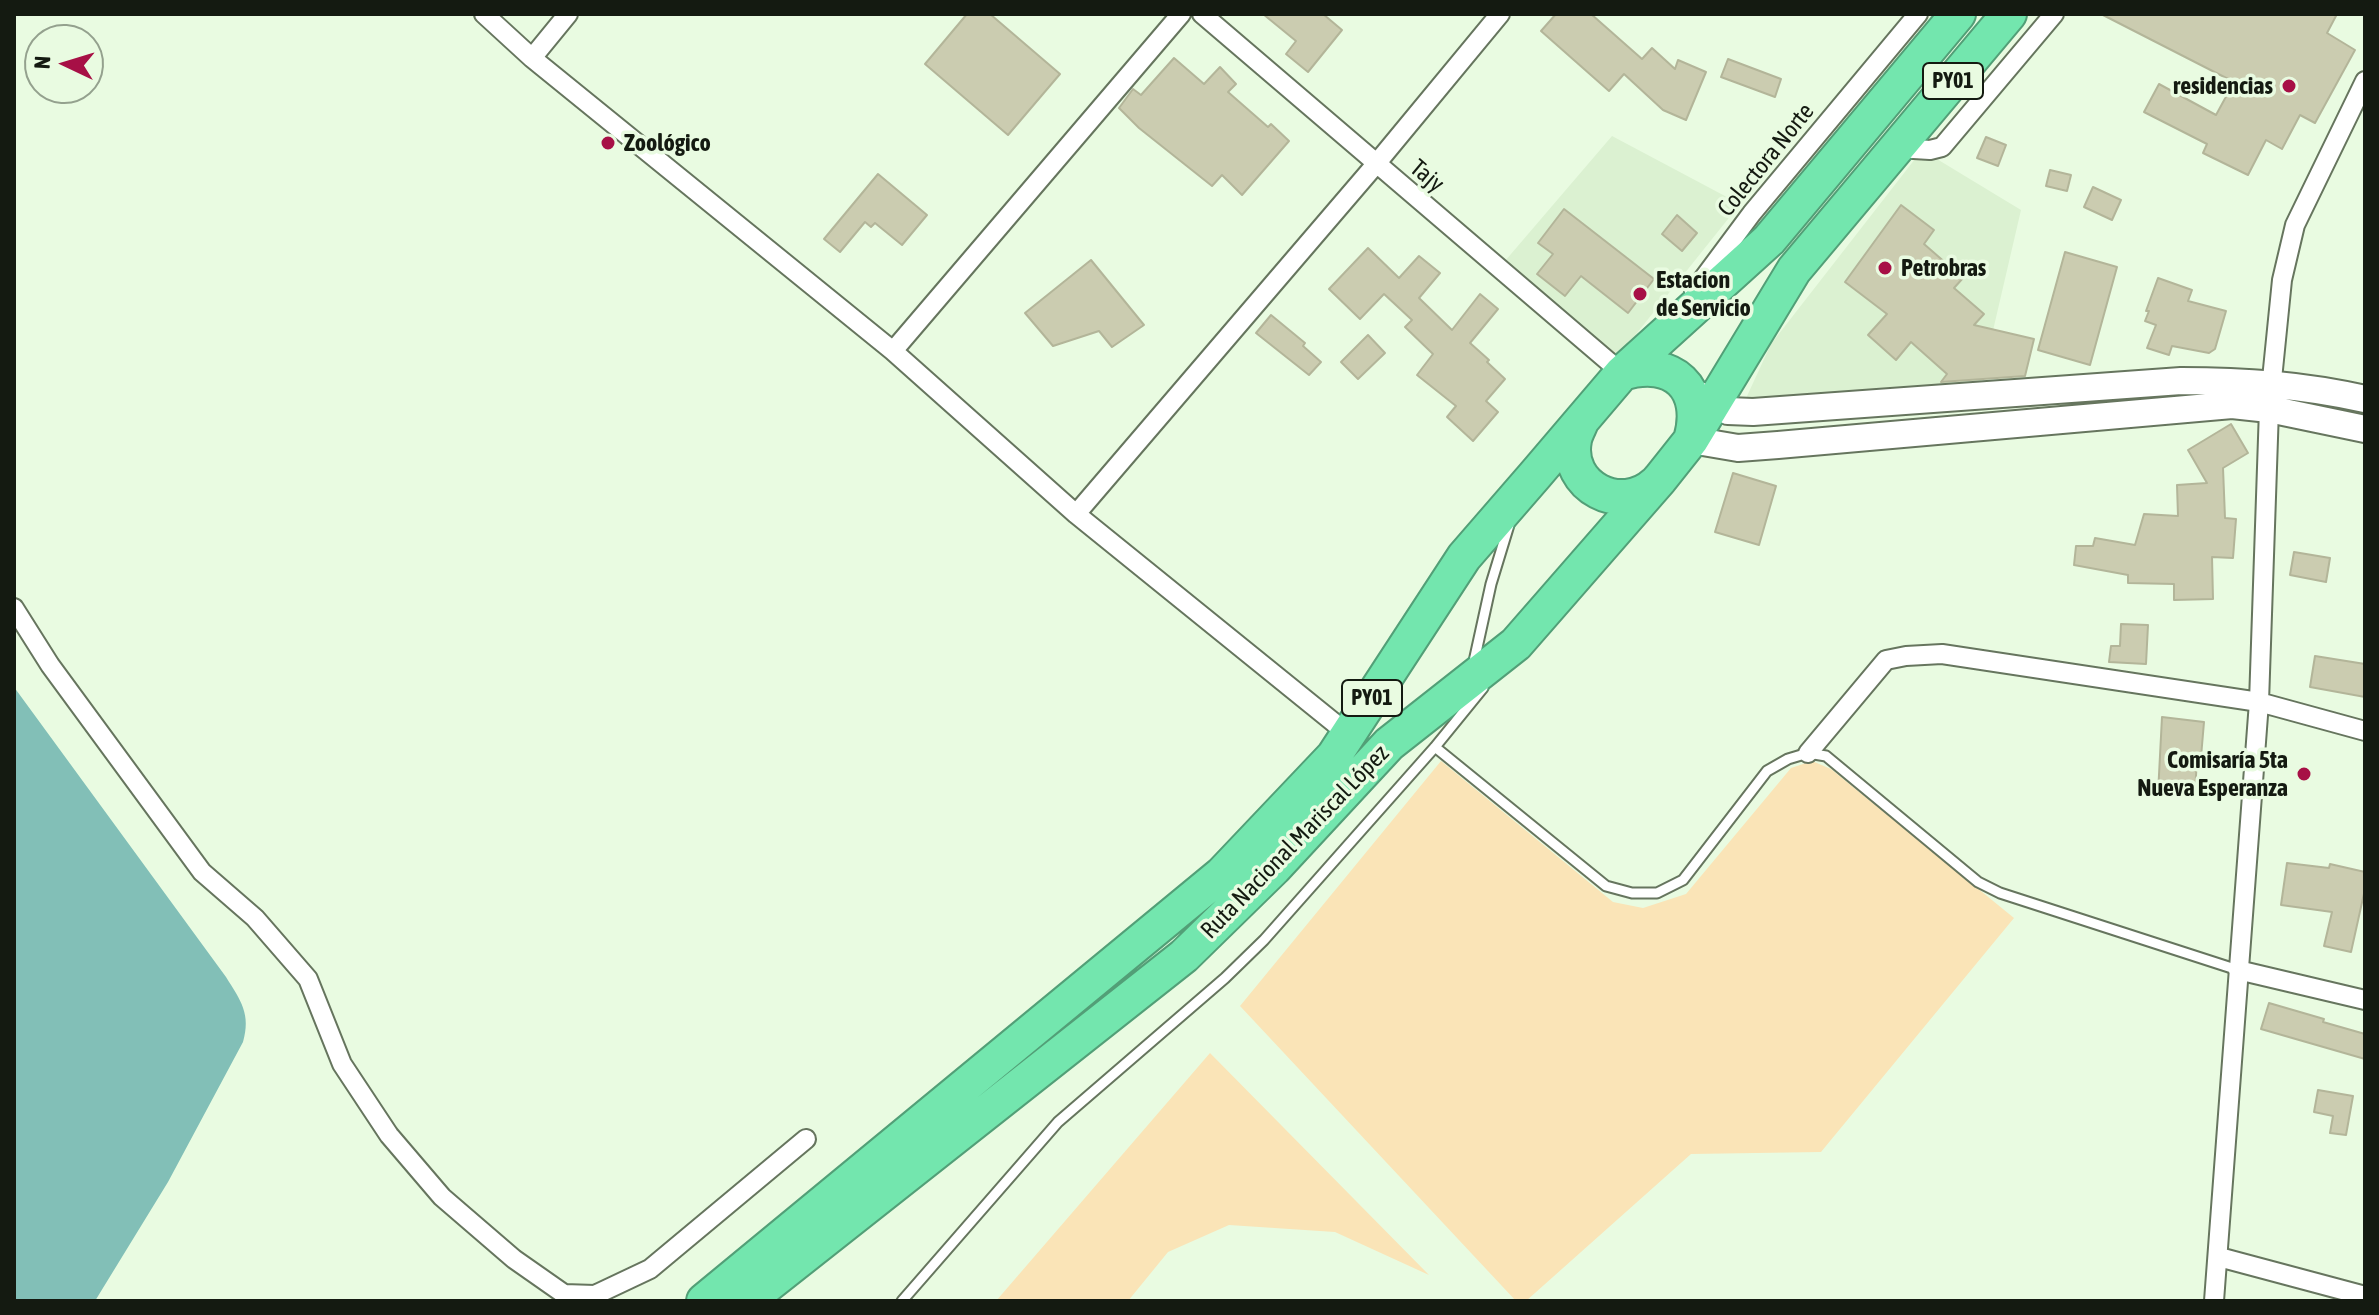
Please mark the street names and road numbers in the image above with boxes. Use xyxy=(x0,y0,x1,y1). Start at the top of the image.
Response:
road number: PY01 xyxy=(1923,63,1983,99)
street label: Colectora Norte xyxy=(1712,98,1820,222)
street label: Tajy xyxy=(1404,154,1450,198)
road number: PY01 xyxy=(1342,680,1402,716)
street label: Ruta Nacional Mariscal López xyxy=(1195,739,1395,945)

